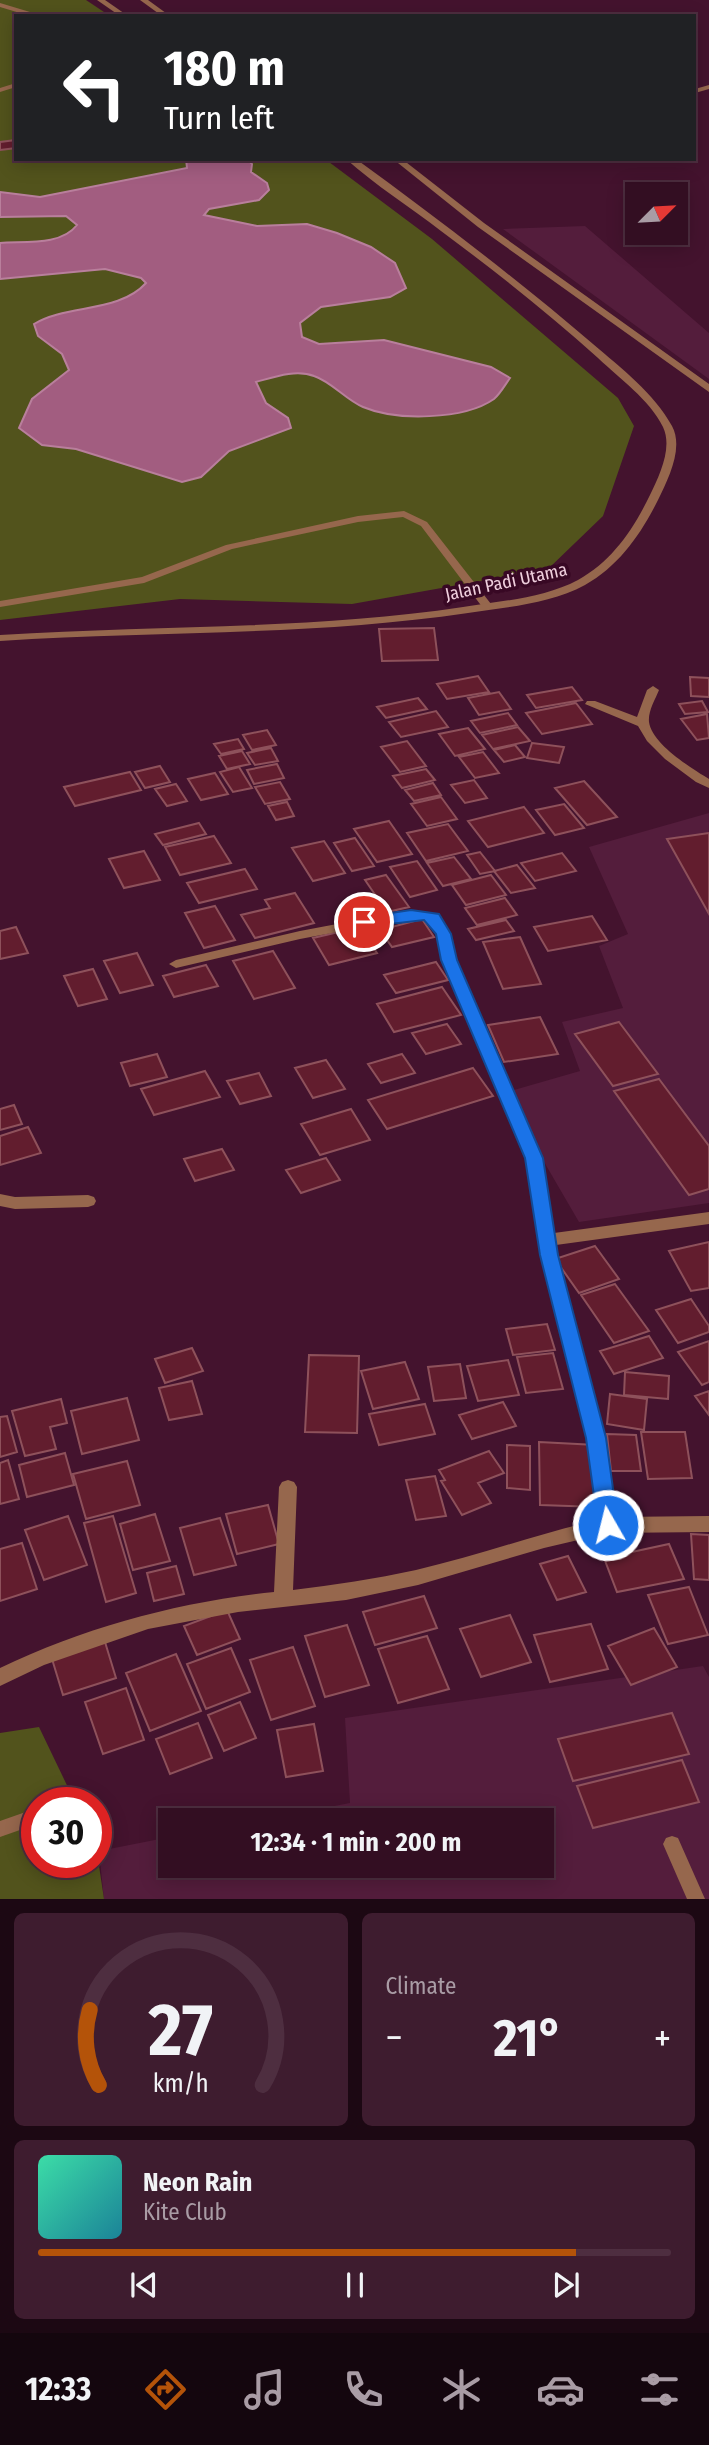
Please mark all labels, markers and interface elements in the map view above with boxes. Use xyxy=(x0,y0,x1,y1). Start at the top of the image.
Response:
text: 180 m xyxy=(164,39,285,98)
icon: left xyxy=(49,42,140,133)
text: Turn left xyxy=(164,99,274,137)
north arrow xyxy=(625,182,688,245)
map controls xyxy=(625,182,688,245)
street label: Jalan Padi Utama xyxy=(443,558,569,606)
pin xyxy=(334,892,394,952)
icon: arrive xyxy=(345,903,383,941)
position arrow xyxy=(571,1488,645,1562)
speed limit sign: 30 xyxy=(21,1787,112,1878)
text: 12:34 · 1 min · 200 m xyxy=(251,1827,461,1858)
text: Climate xyxy=(386,1972,456,2000)
text: 27 xyxy=(148,1988,213,2075)
text: 21° xyxy=(493,2007,563,2070)
text: − xyxy=(386,2015,403,2061)
text: + xyxy=(654,2015,671,2061)
text: km/h xyxy=(153,2069,209,2099)
text: Neon Rain xyxy=(143,2167,252,2198)
text: Kite Club xyxy=(143,2198,227,2226)
icon: previous xyxy=(125,2266,163,2304)
icon: pause xyxy=(336,2266,374,2304)
icon: next xyxy=(547,2266,585,2304)
icon: directions xyxy=(141,2365,190,2414)
icon: music xyxy=(240,2365,289,2414)
icon: phone xyxy=(339,2365,388,2414)
icon: climate xyxy=(437,2365,486,2414)
icon: car xyxy=(536,2365,585,2414)
icon: filters xyxy=(635,2365,684,2414)
text: 12:33 xyxy=(25,2370,91,2408)

